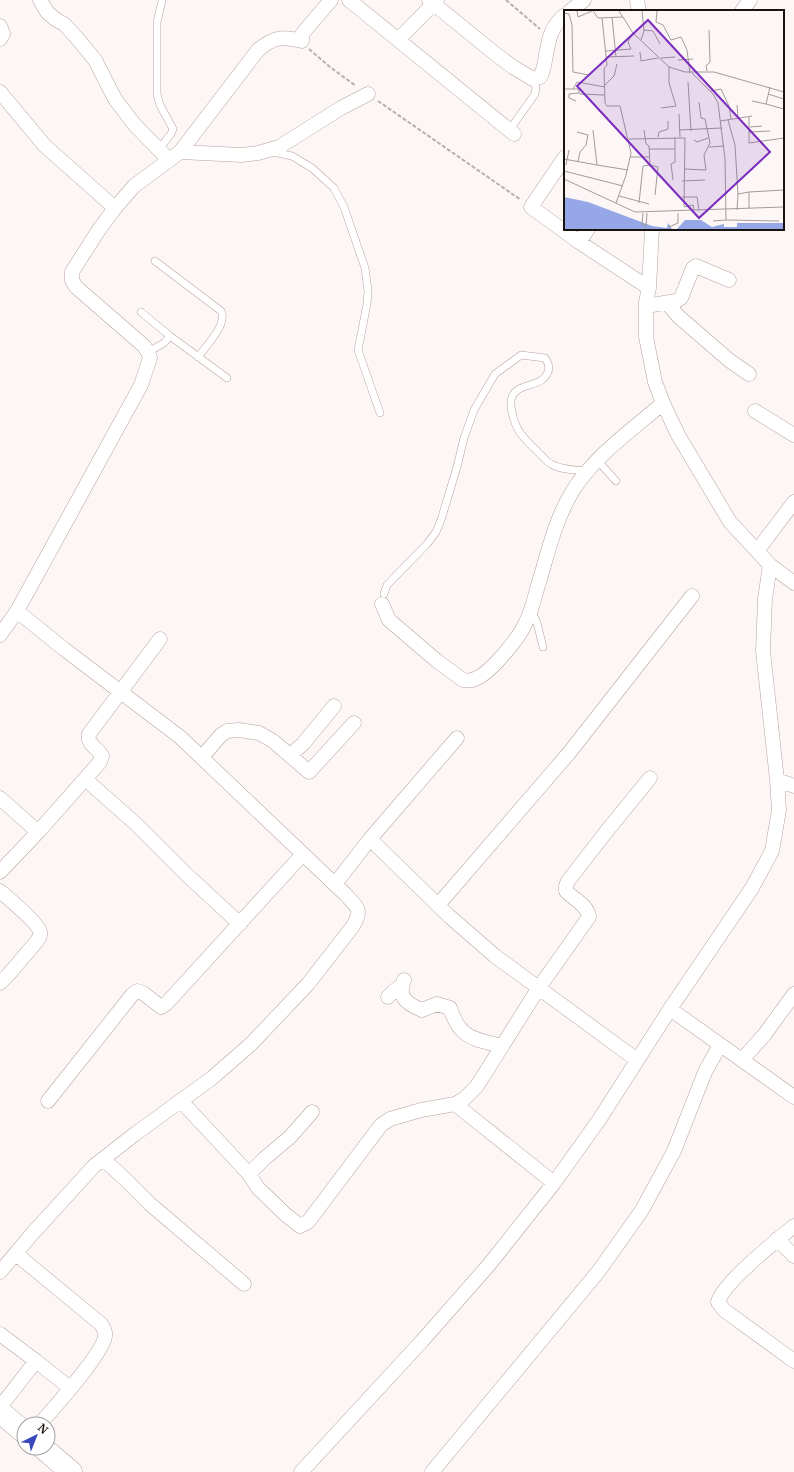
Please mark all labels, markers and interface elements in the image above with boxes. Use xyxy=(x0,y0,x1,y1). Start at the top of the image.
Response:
inset map xyxy=(564,10,784,230)
north arrow xyxy=(16,1416,56,1456)
text: N xyxy=(35,1421,51,1437)

